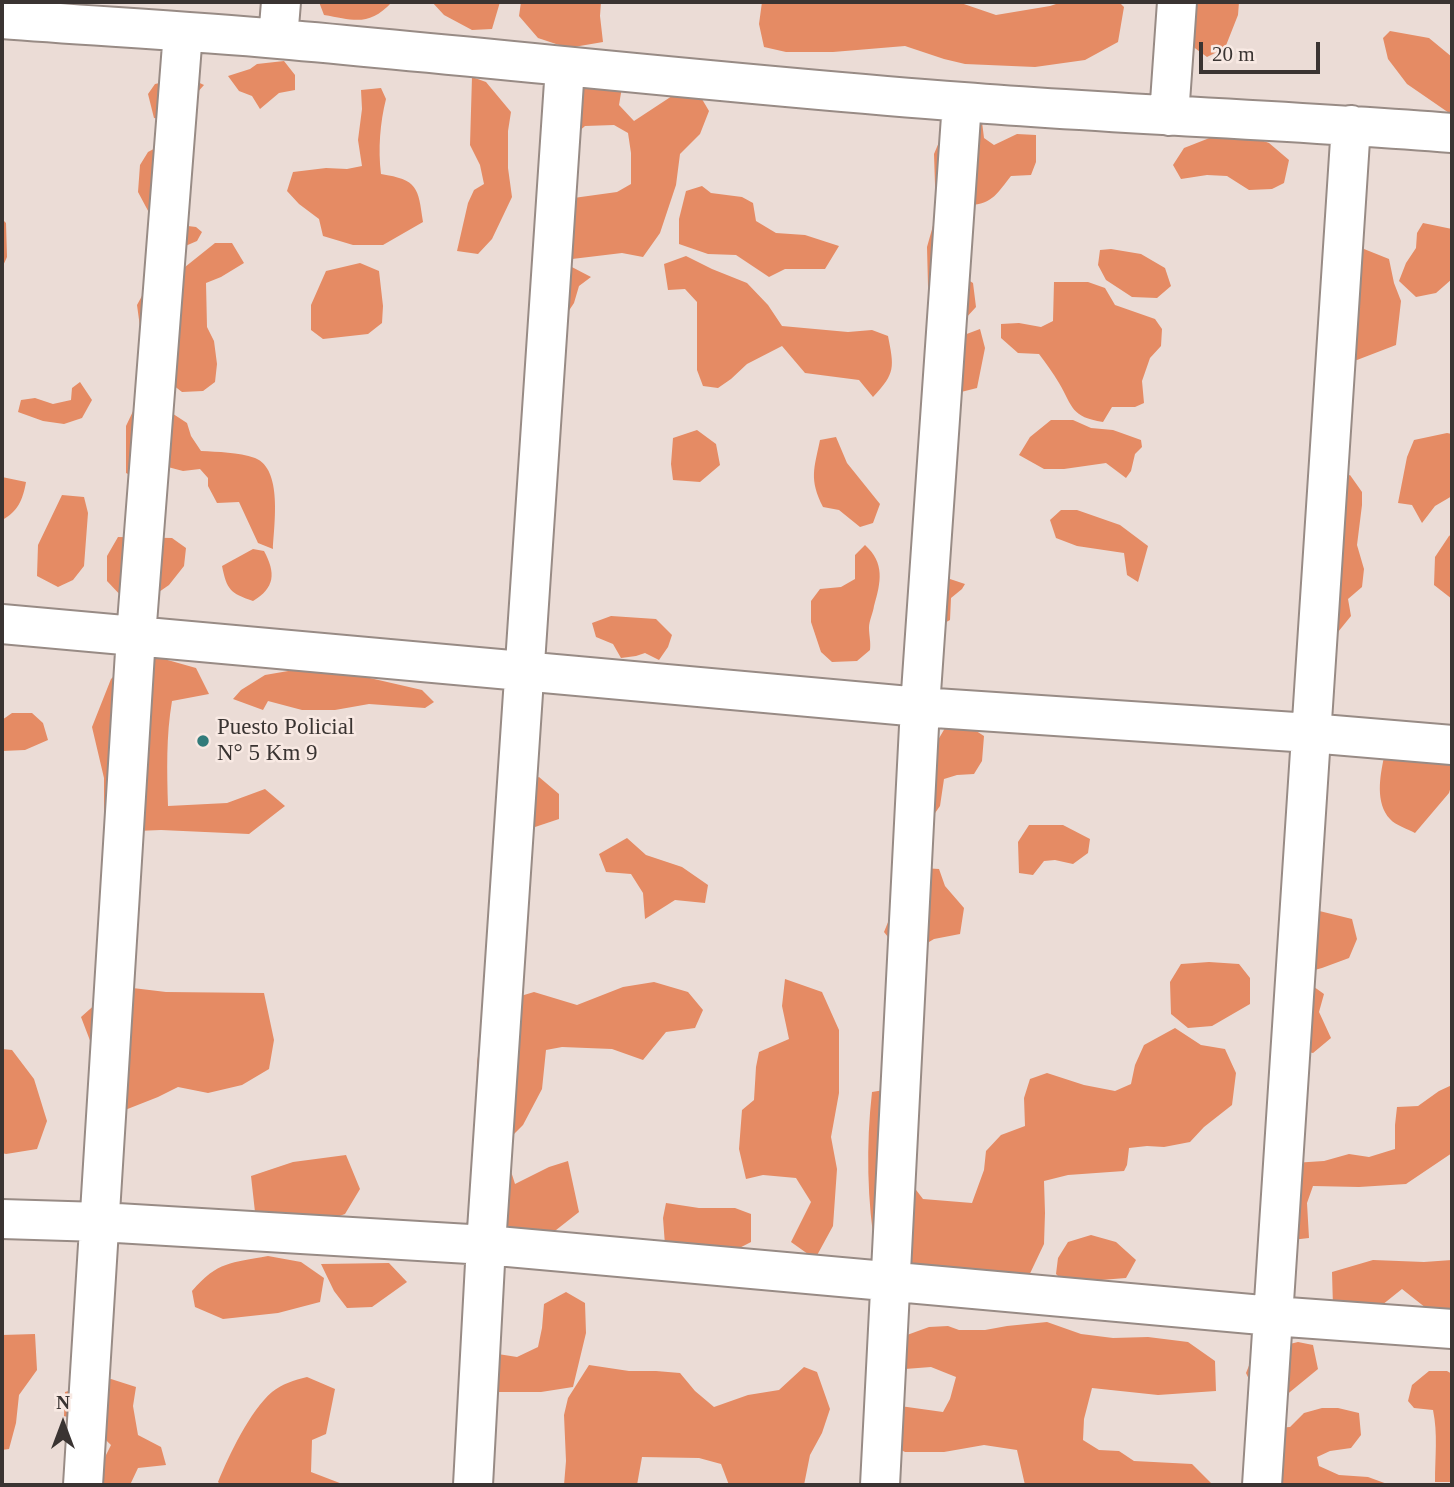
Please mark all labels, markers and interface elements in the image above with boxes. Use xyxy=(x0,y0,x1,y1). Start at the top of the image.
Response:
scale bar xyxy=(1202,28,1323,72)
text: 20 m xyxy=(1212,42,1255,66)
place label: Puesto Policial N° 5 Km 9 xyxy=(217,714,354,768)
marker: Puesto Policial N° 5 Km 9 xyxy=(195,733,211,749)
north arrow xyxy=(28,1389,98,1459)
text: N xyxy=(56,1392,70,1413)

